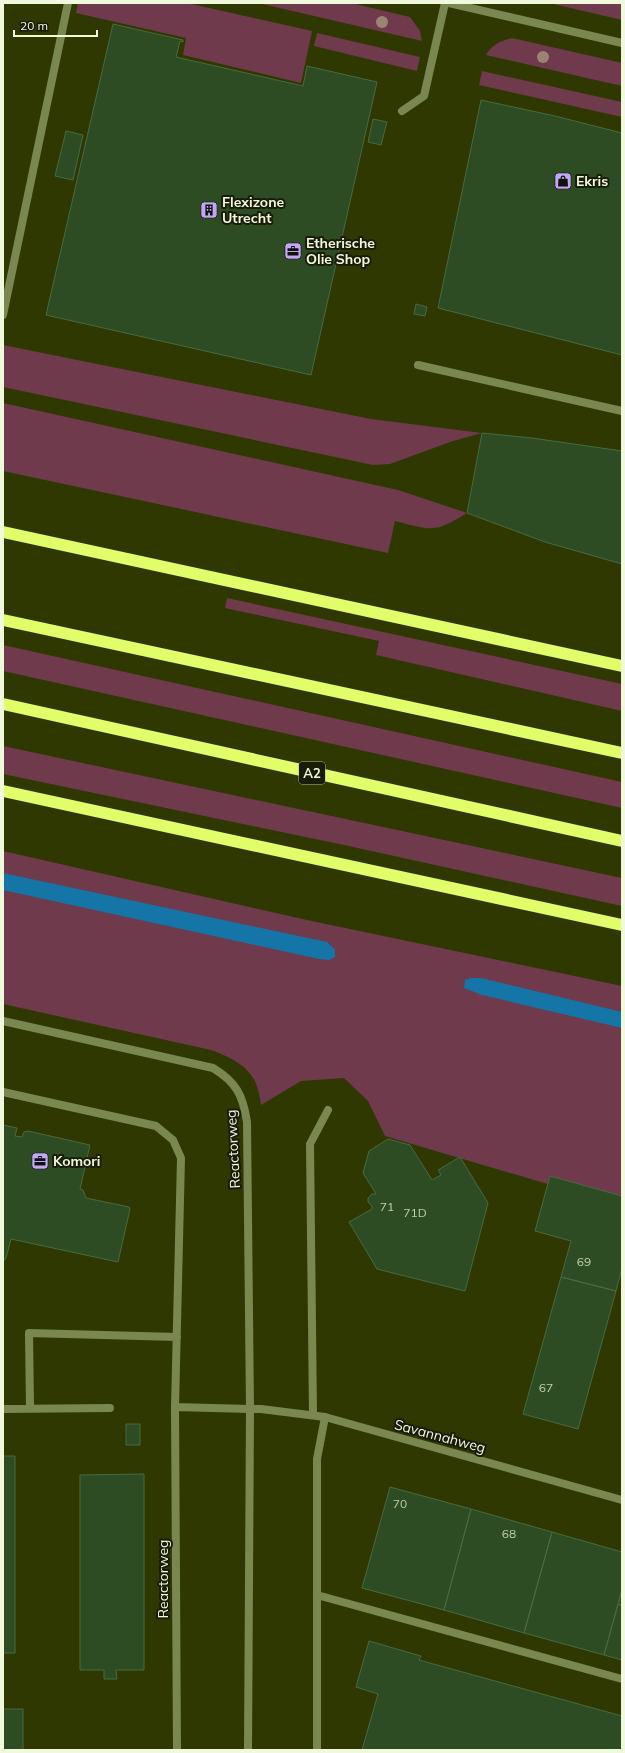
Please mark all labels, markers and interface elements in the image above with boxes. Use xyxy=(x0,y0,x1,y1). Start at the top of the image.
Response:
scale bar xyxy=(14,12,97,38)
text: 20 m xyxy=(20,18,48,33)
shop icon: Ekris xyxy=(553,171,573,191)
place label: Ekris xyxy=(576,172,608,190)
place label: Flexizone Utrecht xyxy=(222,193,285,227)
building icon: Flexizone Utrecht xyxy=(199,200,219,220)
place label: Etherische Olie Shop xyxy=(306,234,375,268)
office icon: Etherische Olie Shop xyxy=(283,241,303,261)
road number: A2 xyxy=(299,762,325,784)
street label: Reactorweg xyxy=(222,1109,244,1189)
office icon: Komori xyxy=(30,1151,50,1171)
place label: Komori xyxy=(53,1152,100,1170)
house number: 71 xyxy=(380,1199,394,1214)
house number: 71D xyxy=(403,1205,427,1220)
house number: 69 xyxy=(577,1254,591,1269)
house number: 67 xyxy=(539,1380,553,1395)
street label: Savannahweg xyxy=(392,1415,488,1457)
house number: 70 xyxy=(393,1496,407,1511)
house number: 68 xyxy=(502,1526,516,1541)
street label: Reactorweg xyxy=(154,1540,172,1618)

